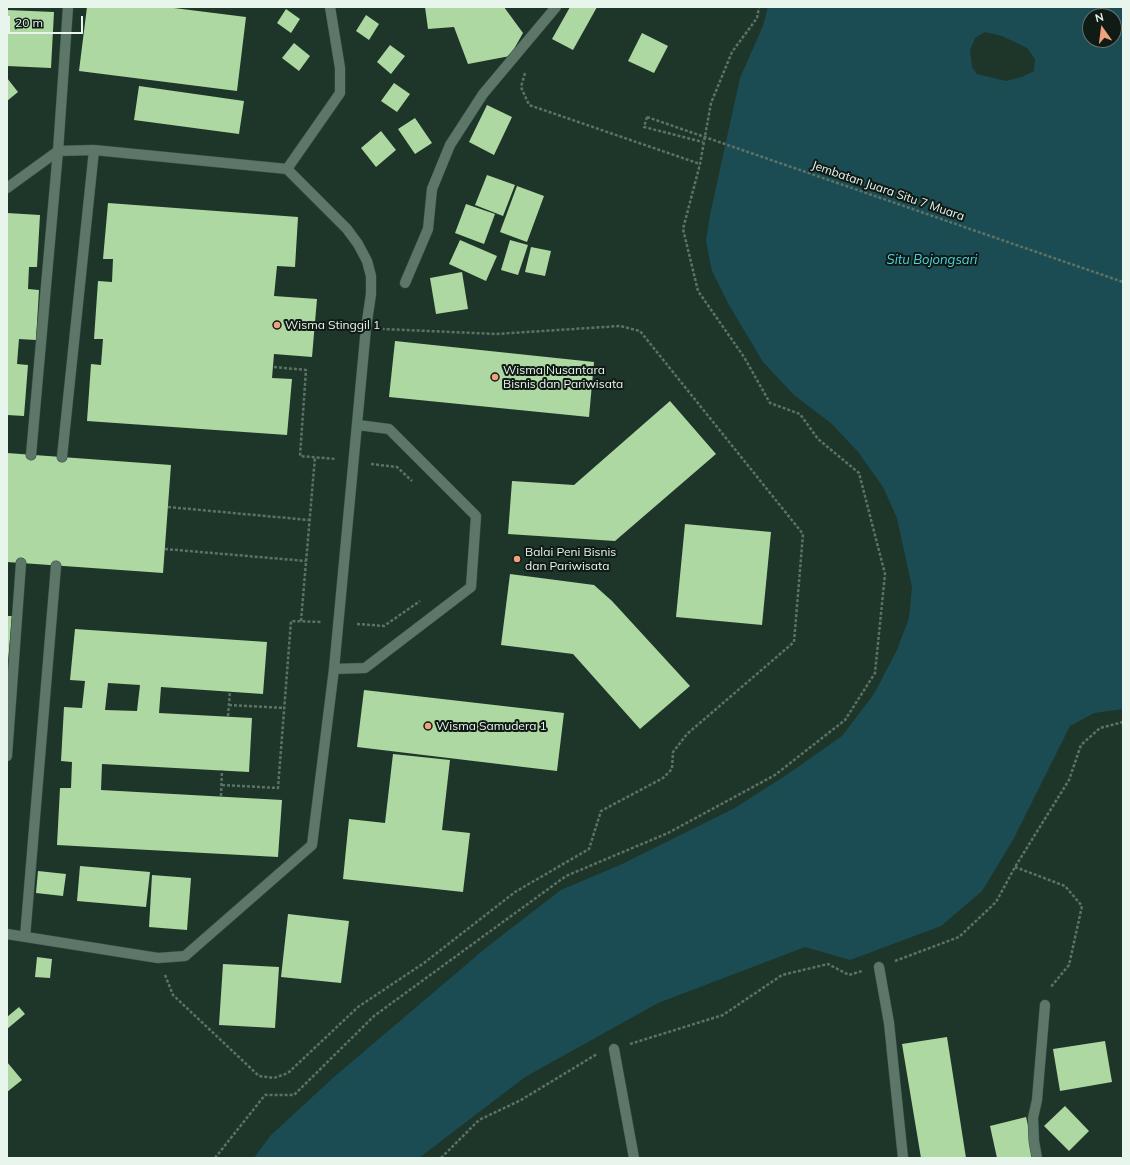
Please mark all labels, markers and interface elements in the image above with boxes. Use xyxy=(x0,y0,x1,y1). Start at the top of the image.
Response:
scale bar xyxy=(10,8,85,34)
north arrow xyxy=(1082,8,1122,48)
text: N xyxy=(1094,10,1105,25)
text: 20 m xyxy=(15,15,43,30)
street label: Jembatan Juara Situ 7 Muara xyxy=(810,158,966,224)
water label: Situ Bojongsari xyxy=(887,252,977,268)
place label: Wisma Stinggil 1 xyxy=(285,318,380,332)
marker: Wisma Stinggil 1 xyxy=(272,320,282,330)
place label: Wisma Nusantara Bisnis dan Pariwisata xyxy=(503,363,623,391)
marker: Wisma Nusantara Bisnis dan Pariwisata xyxy=(490,372,500,382)
place label: Balai Peni Bisnis dan Pariwisata xyxy=(525,545,616,573)
marker: Balai Peni Bisnis dan Pariwisata xyxy=(512,554,522,564)
place label: Wisma Samudera 1 xyxy=(436,719,547,733)
marker: Wisma Samudera 1 xyxy=(423,721,433,731)

